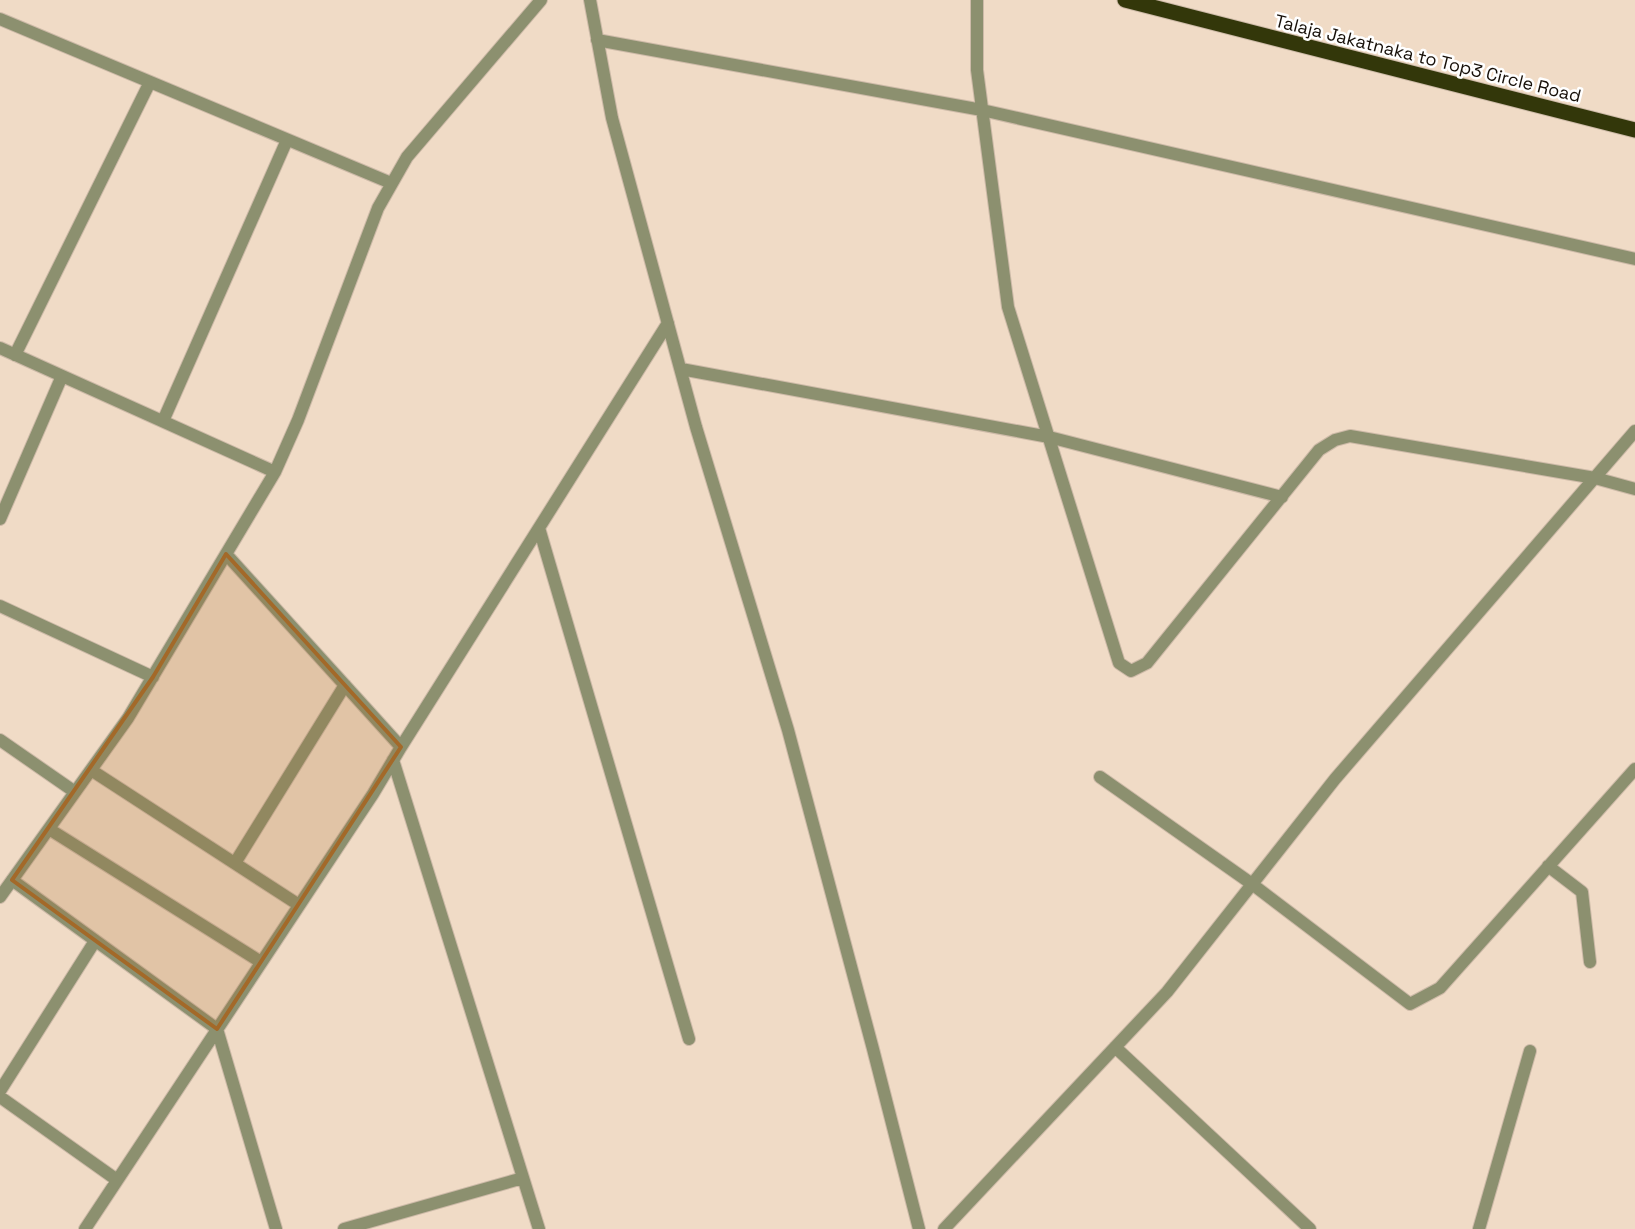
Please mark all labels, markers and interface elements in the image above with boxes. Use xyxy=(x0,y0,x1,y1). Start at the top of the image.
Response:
street label: Talaja Jakatnaka to Top3 Circle Road xyxy=(1272,9,1584,107)

